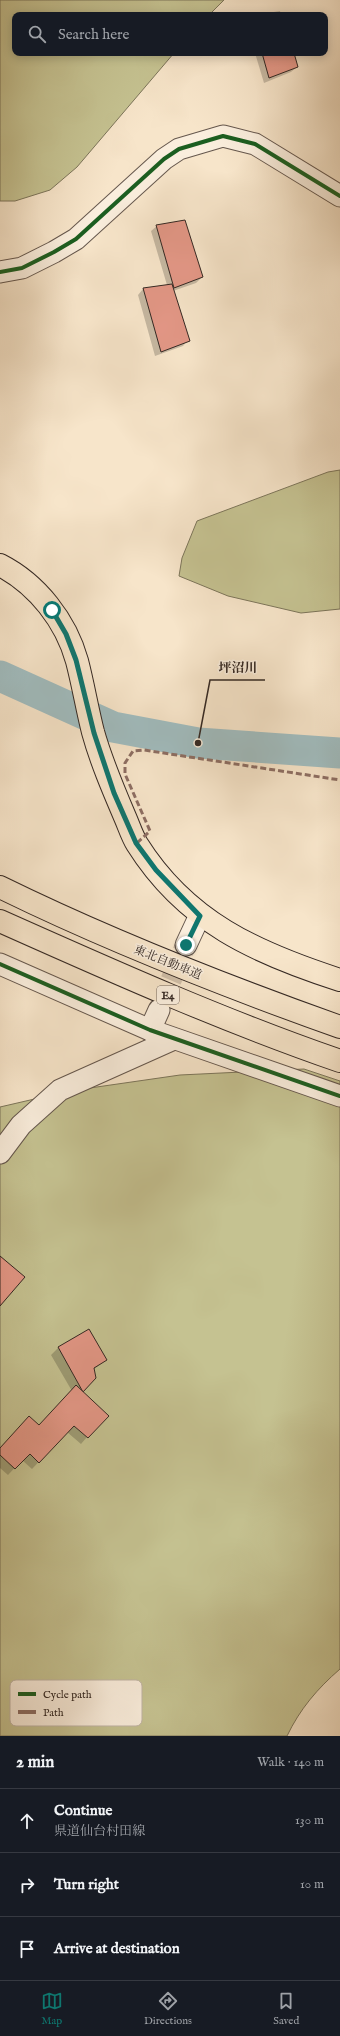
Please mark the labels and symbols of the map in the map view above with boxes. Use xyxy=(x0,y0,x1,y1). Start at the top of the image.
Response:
route start xyxy=(43,601,61,619)
callout: 坪沼川 xyxy=(210,655,265,680)
text: 坪沼川 xyxy=(218,660,258,677)
route end xyxy=(177,936,195,954)
street label: 東北自動車道 xyxy=(132,942,204,983)
road number: E4 xyxy=(157,986,179,1004)
legend xyxy=(10,1680,142,1726)
text: Cycle path xyxy=(43,1688,92,1702)
text: Path xyxy=(43,1706,64,1720)

